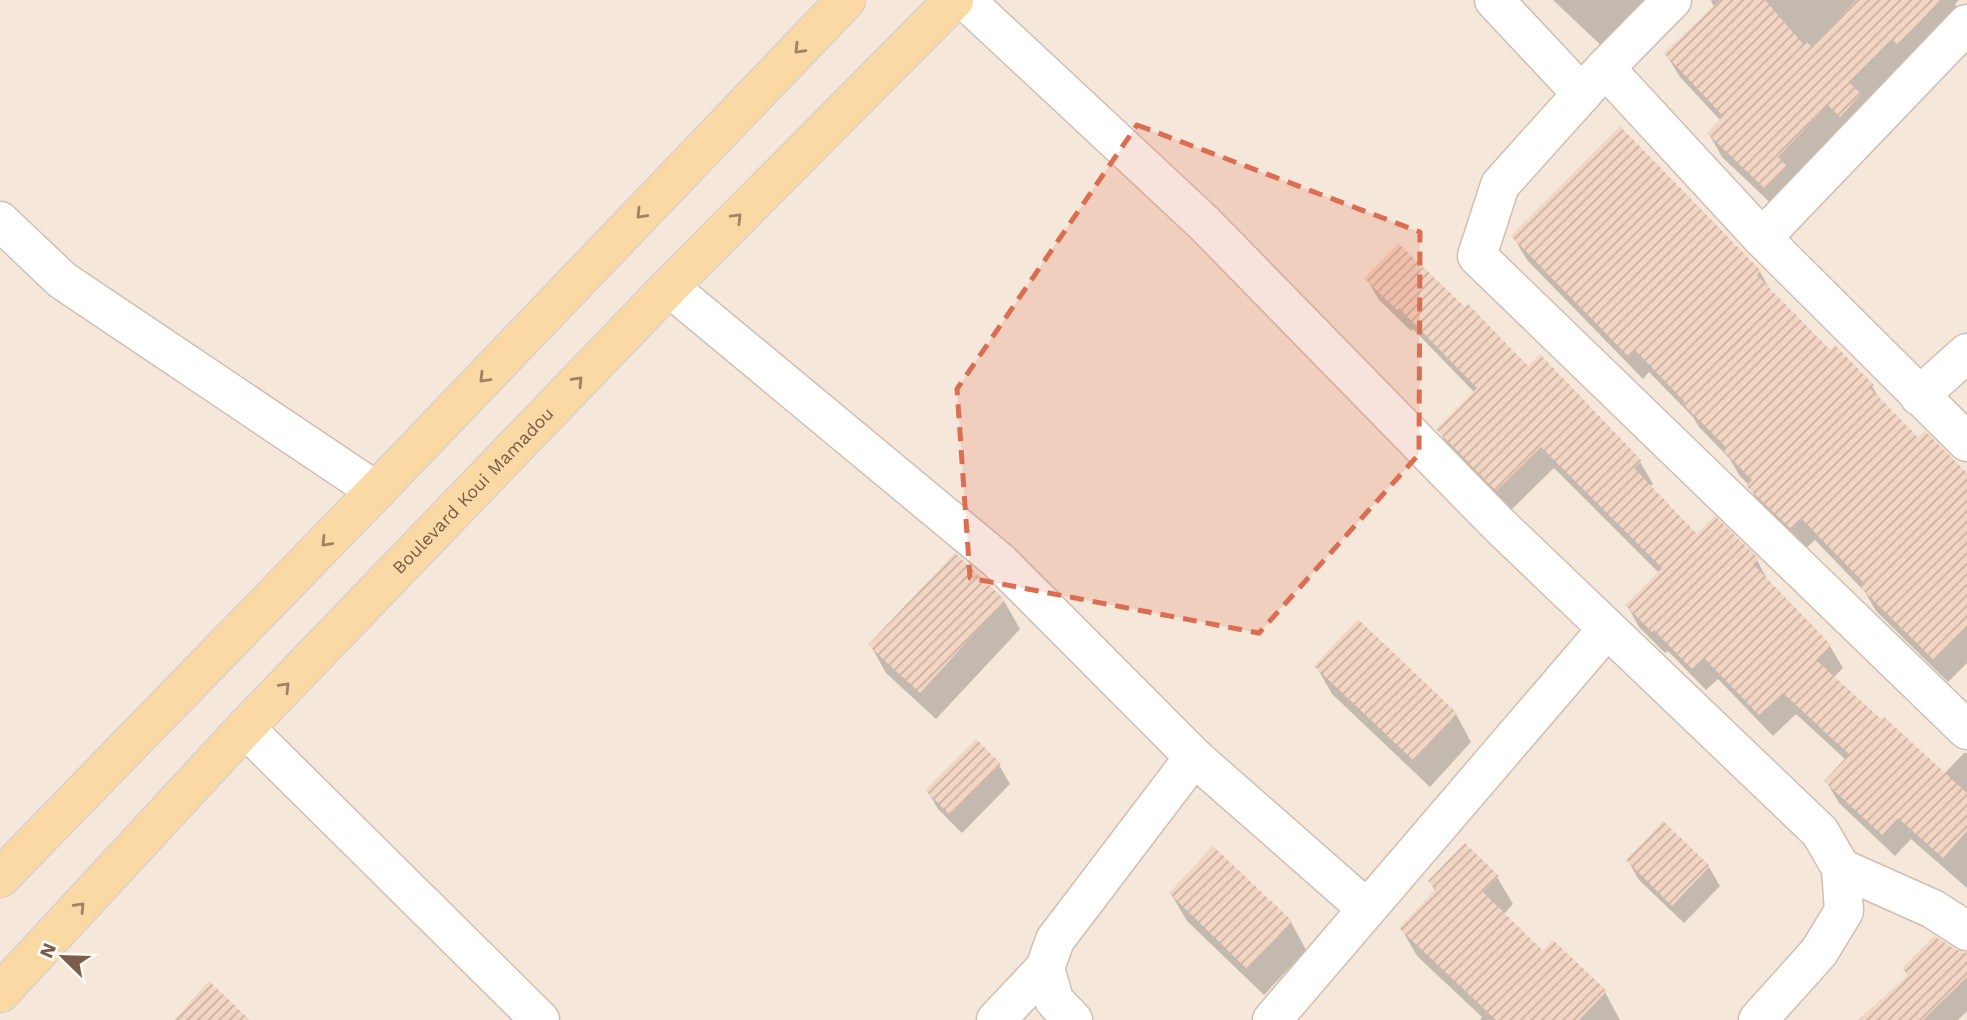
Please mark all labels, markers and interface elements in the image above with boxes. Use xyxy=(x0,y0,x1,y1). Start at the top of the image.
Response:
one-way arrow xyxy=(794,41,807,54)
one-way arrow xyxy=(637,205,650,218)
one-way arrow xyxy=(729,214,742,227)
one-way arrow xyxy=(480,370,493,383)
one-way arrow xyxy=(570,376,583,389)
street label: Boulevard Koui Mamadou xyxy=(388,403,558,578)
one-way arrow xyxy=(322,534,335,547)
one-way arrow xyxy=(276,682,289,695)
one-way arrow xyxy=(71,902,84,915)
north arrow xyxy=(28,922,98,992)
text: N xyxy=(34,940,61,962)

